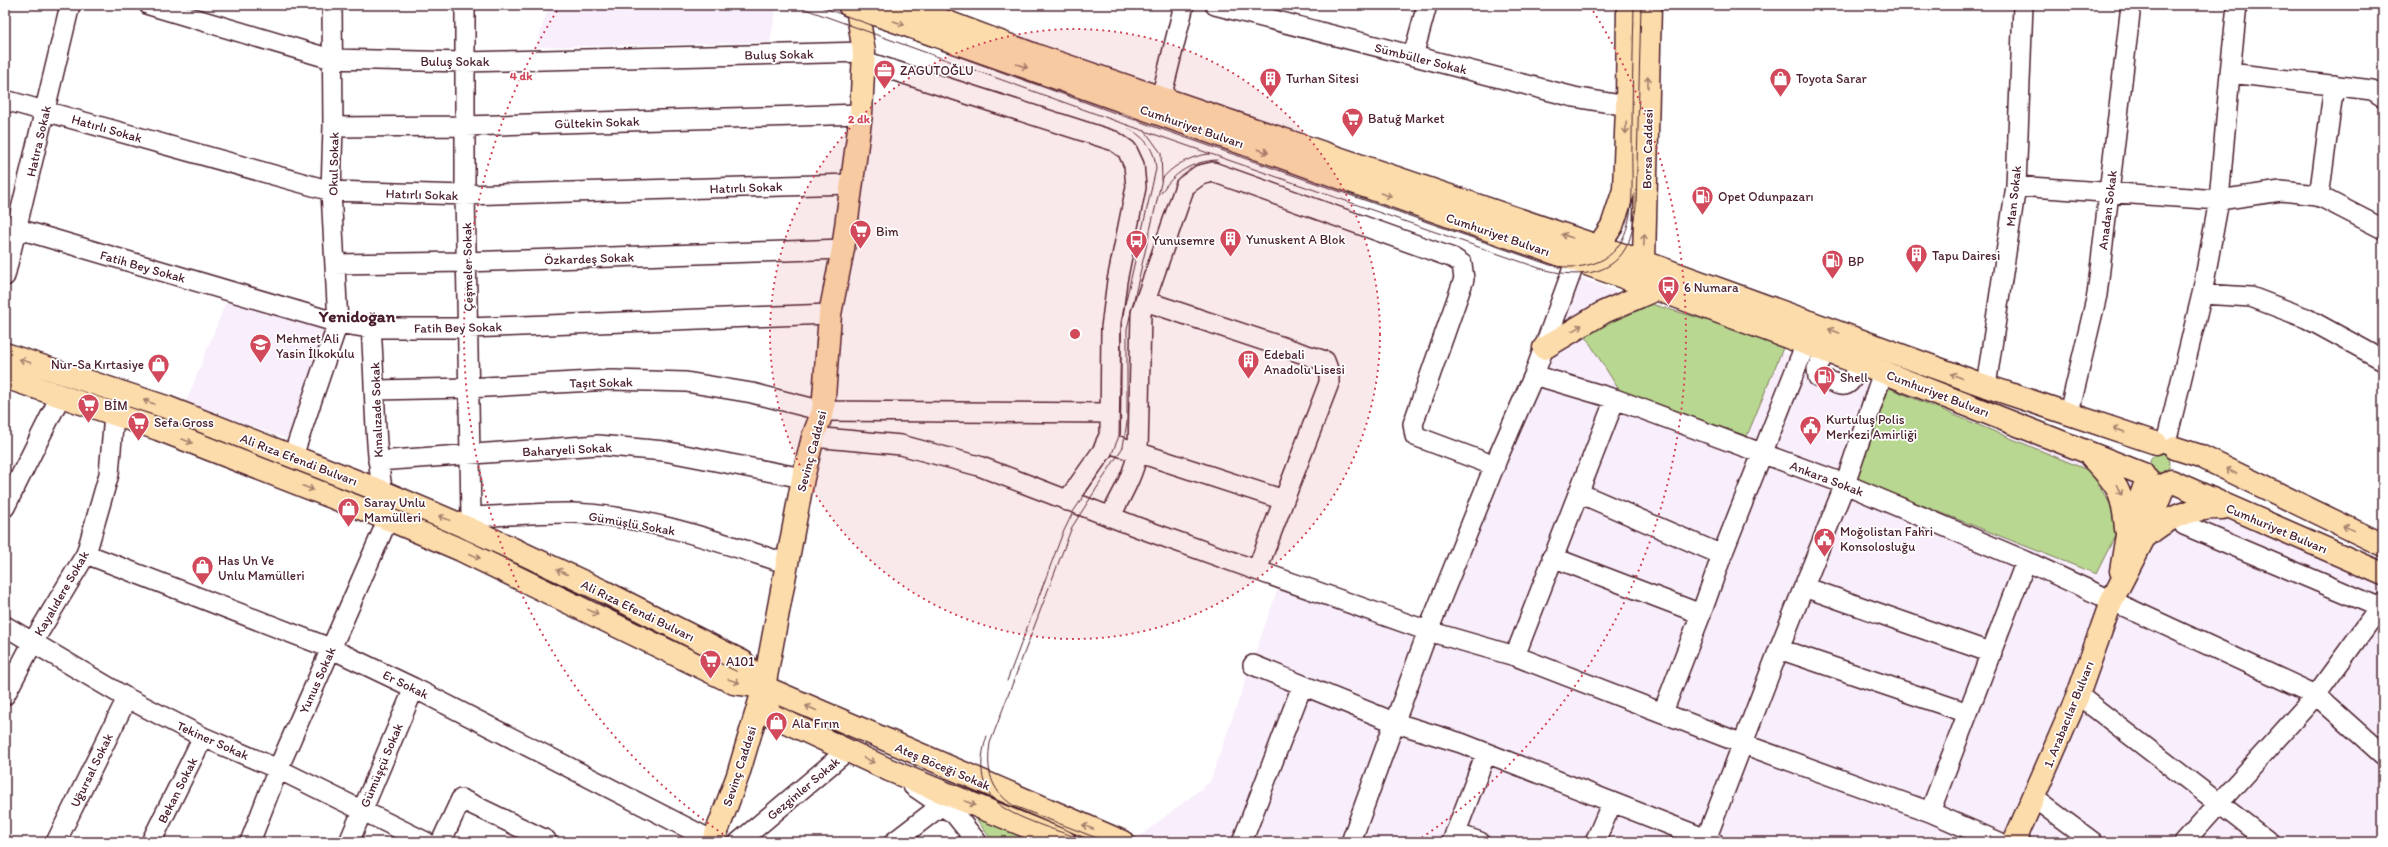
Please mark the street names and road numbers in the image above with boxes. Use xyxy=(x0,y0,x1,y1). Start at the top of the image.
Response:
street label: Sümbüller Sokak xyxy=(1373,40,1469,77)
street label: Buluş Sokak xyxy=(744,46,814,63)
street label: Buluş Sokak xyxy=(420,54,490,69)
street label: Cumhuriyet Bulvarı xyxy=(1138,102,1246,151)
street label: Hatıra Sokak xyxy=(23,104,54,178)
street label: Borsa Caddesi xyxy=(1639,109,1656,189)
street label: Hatırlı Sokak xyxy=(70,111,144,146)
street label: Gültekin Sokak xyxy=(554,114,640,131)
street label: Okul Sokak xyxy=(325,132,342,196)
street label: Man Sokak xyxy=(2003,165,2024,227)
street label: Anadan Sokak xyxy=(2095,169,2120,251)
street label: Hatırlı Sokak xyxy=(709,179,783,196)
street label: Hatırlı Sokak xyxy=(385,186,459,203)
street label: Cumhuriyet Bulvarı xyxy=(1444,210,1552,259)
street label: Çeşmeler Sokak xyxy=(459,222,476,312)
street label: Fatih Bey Sokak xyxy=(99,247,188,286)
street label: Özkardeş Sokak xyxy=(544,249,635,268)
street label: Fatih Bey Sokak xyxy=(414,319,502,336)
street label: Kınalızade Sokak xyxy=(367,362,386,458)
street label: Cumhuriyet Bulvarı xyxy=(1884,367,1991,420)
street label: Taşıt Sokak xyxy=(569,374,633,391)
street label: Sevinç Caddesi xyxy=(793,409,830,493)
street label: Ali Rıza Efendi Bulvarı xyxy=(238,430,360,489)
street label: Baharyeli Sokak xyxy=(522,440,613,459)
street label: Ankara Sokak xyxy=(1788,458,1866,500)
street label: Cumhuriyet Bulvarı xyxy=(2224,500,2330,557)
street label: Gümüşlü Sokak xyxy=(587,508,677,539)
street label: Kayalıdere Sokak xyxy=(31,548,92,639)
street label: Ali Rıza Efendi Bulvarı xyxy=(579,576,697,644)
street label: Yunus Sokak xyxy=(296,644,339,716)
street label: 1. Arabacılar Bulvarı xyxy=(2040,659,2097,770)
street label: Er Sokak xyxy=(381,667,431,702)
street label: Tekiner Sokak xyxy=(174,718,251,763)
street label: Gümüşçü Sokak xyxy=(357,721,406,810)
street label: Sevinç Caddesi xyxy=(719,724,759,808)
street label: Uğursal Sokak xyxy=(67,730,116,810)
street label: Ateş Böceği Sokak xyxy=(893,740,993,793)
street label: Gezginler Sokak xyxy=(764,754,843,823)
street label: Bekan Sokak xyxy=(154,755,201,826)

